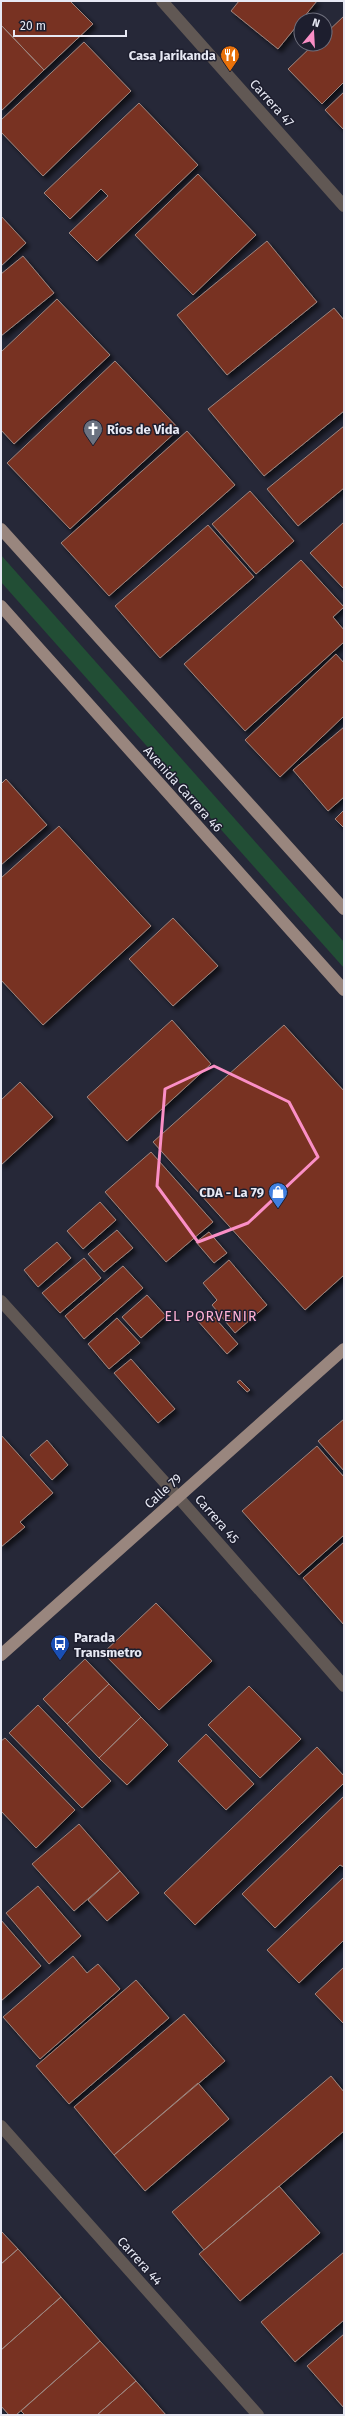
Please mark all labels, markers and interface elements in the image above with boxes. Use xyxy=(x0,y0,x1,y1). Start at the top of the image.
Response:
scale bar xyxy=(14,12,126,38)
north arrow xyxy=(293,12,333,52)
text: N xyxy=(310,16,321,30)
text: 20 m xyxy=(20,19,46,33)
restaurant icon: Casa Jarikanda xyxy=(219,44,241,72)
place label: Casa Jarikanda xyxy=(129,48,216,63)
street label: Carrera 47 xyxy=(247,76,297,130)
church icon: Ríos de Vida xyxy=(82,418,104,446)
place label: Ríos de Vida xyxy=(107,422,180,437)
street label: Avenida Carrera 46 xyxy=(141,743,226,835)
shop icon: CDA - La 79 xyxy=(267,1181,289,1209)
place label: CDA - La 79 xyxy=(199,1185,264,1200)
district label: EL PORVENIR xyxy=(165,1308,257,1325)
street label: Calle 79 xyxy=(141,1470,185,1511)
street label: Carrera 45 xyxy=(192,1492,242,1546)
place label: Parada Transmetro xyxy=(74,1630,142,1660)
bus stop icon: Parada Transmetro xyxy=(49,1633,71,1661)
street label: Carrera 44 xyxy=(114,2234,166,2288)

